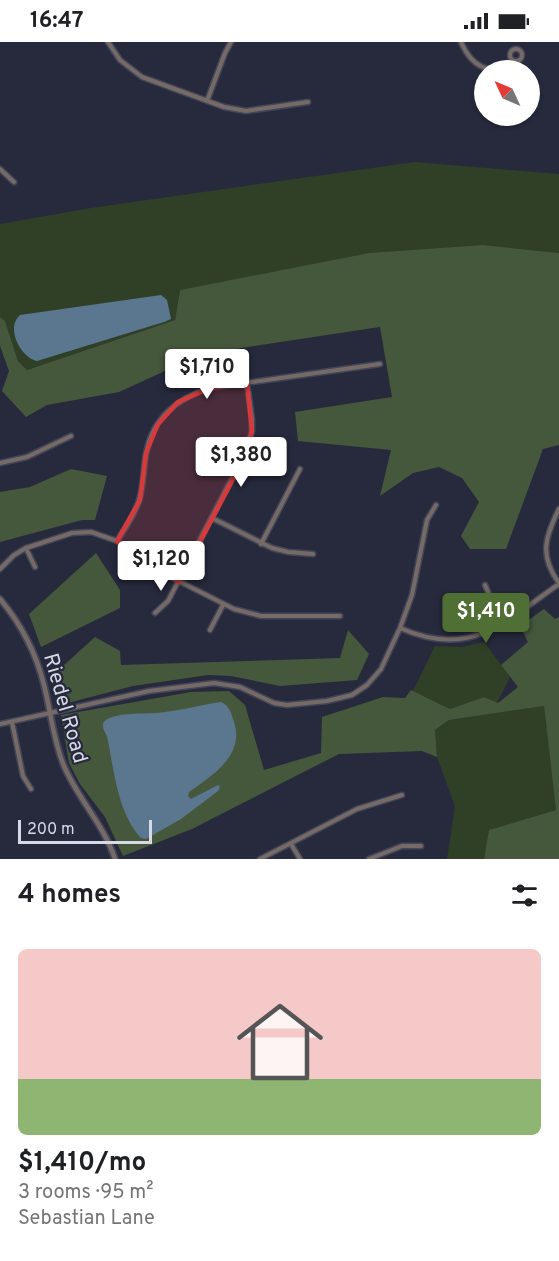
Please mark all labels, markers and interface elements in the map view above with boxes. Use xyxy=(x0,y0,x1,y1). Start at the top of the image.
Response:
text: 16:47 xyxy=(30,8,84,35)
north arrow xyxy=(474,60,540,126)
map controls xyxy=(474,60,540,126)
pin: $1,710 xyxy=(158,349,256,400)
text: $1,710 xyxy=(179,355,235,381)
pin: $1,380 xyxy=(192,437,290,488)
text: $1,380 xyxy=(210,443,272,469)
pin: $1,120 xyxy=(112,541,210,592)
text: $1,120 xyxy=(132,547,190,573)
pin: $1,410 xyxy=(437,593,535,644)
text: $1,410 xyxy=(456,599,516,625)
street label: Riedel Road xyxy=(36,650,93,767)
scale bar xyxy=(18,817,152,844)
text: 200 m xyxy=(27,820,75,840)
text: 4 homes xyxy=(18,879,121,912)
icon: filters xyxy=(508,879,541,912)
icon: home xyxy=(226,988,334,1096)
text: $1,410/mo xyxy=(18,1147,146,1180)
text: 3 rooms · 95 m² xyxy=(18,1180,154,1206)
text: Sebastian Lane xyxy=(18,1206,155,1232)

